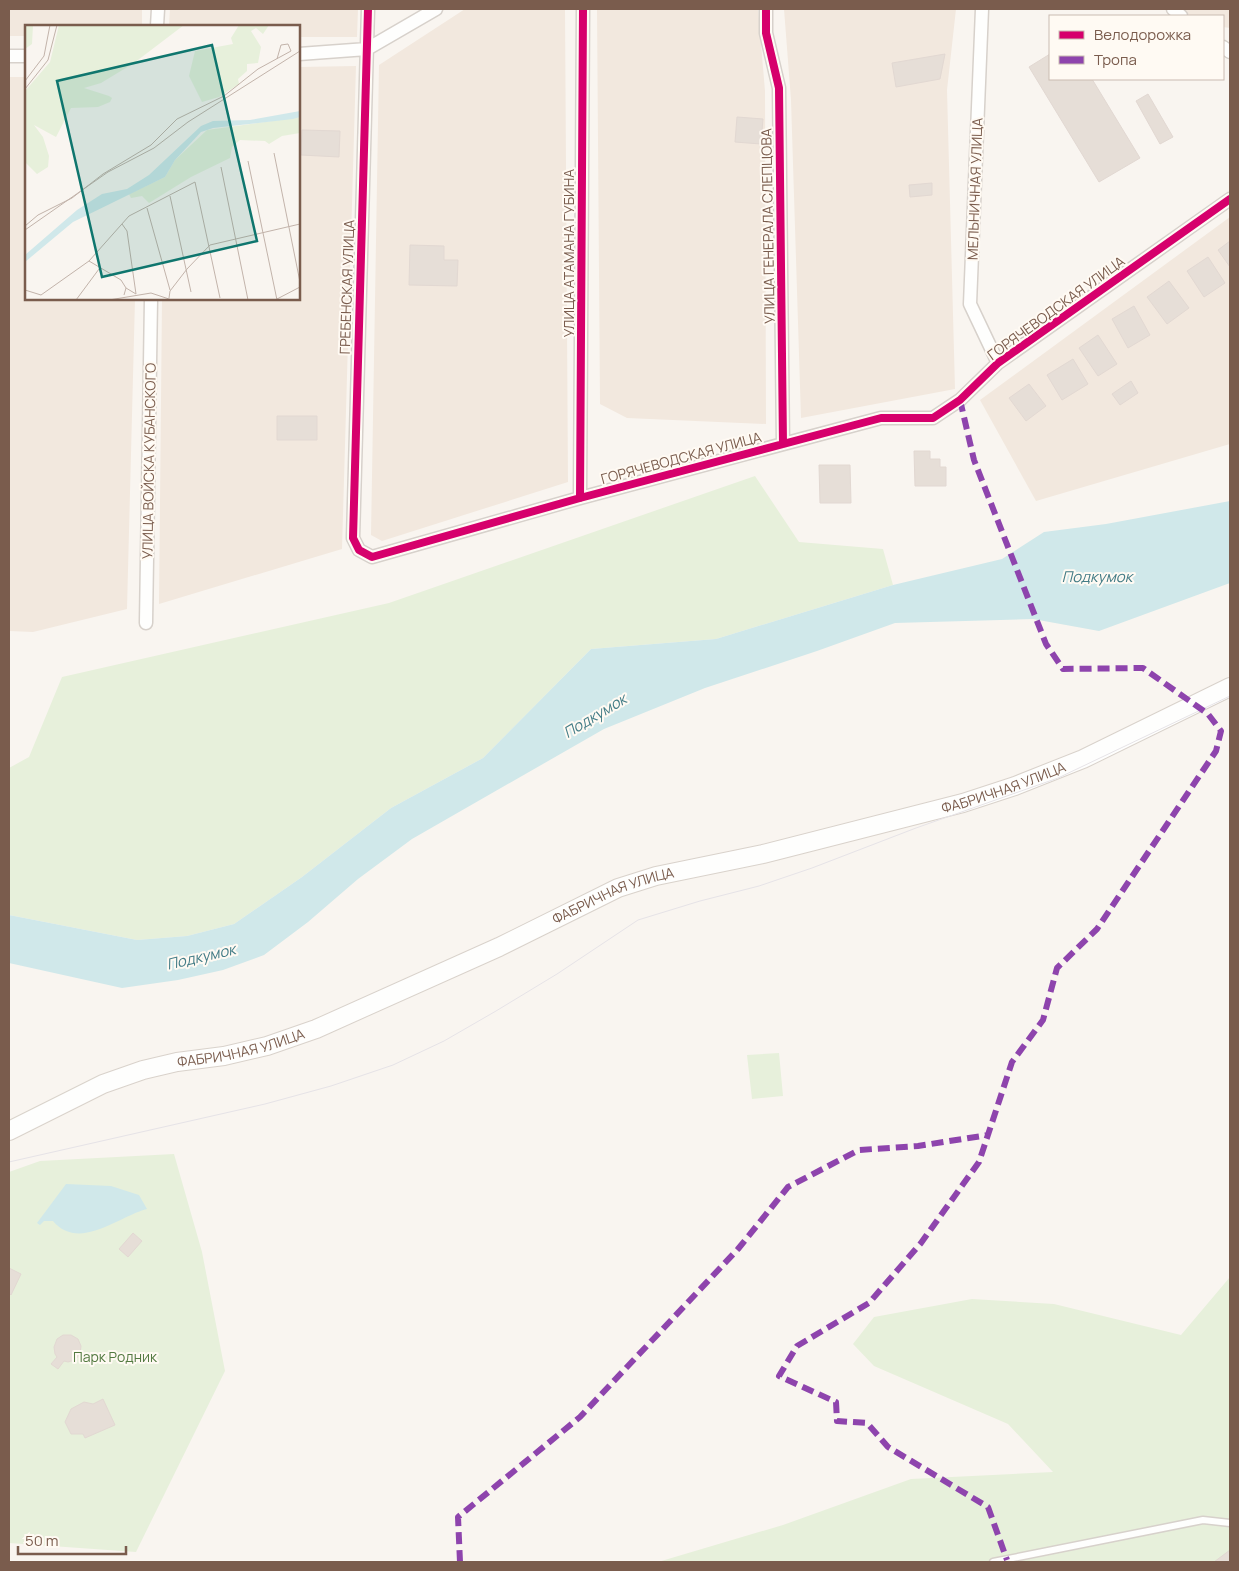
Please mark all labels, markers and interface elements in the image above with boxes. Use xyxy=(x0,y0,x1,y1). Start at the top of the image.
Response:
legend xyxy=(1049,15,1224,80)
text: Велодорожка xyxy=(1094,24,1191,45)
inset map xyxy=(25,25,300,300)
text: Тропа xyxy=(1094,49,1137,70)
street label: МЕЛЬНИЧНАЯ УЛИЦА xyxy=(963,117,986,260)
street label: УЛИЦА ГЕНЕРАЛА СЛЕПЦОВА xyxy=(756,128,779,324)
street label: УЛИЦА АТАМАНА ГУБИНА xyxy=(559,169,578,337)
street label: ГРЕБЕНСКАЯ УЛИЦА xyxy=(335,219,358,355)
street label: ГОРЯЧЕВОДСКАЯ УЛИЦА xyxy=(983,251,1128,364)
street label: УЛИЦА ВОЙСКА КУБАНСКОГО xyxy=(137,363,160,559)
street label: ГОРЯЧЕВОДСКАЯ УЛИЦА xyxy=(598,427,763,488)
water label: Подкумок xyxy=(1062,566,1135,587)
water label: Подкумок xyxy=(559,687,632,743)
street label: ФАБРИЧНАЯ УЛИЦА xyxy=(939,757,1068,817)
street label: ФАБРИЧНАЯ УЛИЦА xyxy=(549,863,676,928)
water label: Подкумок xyxy=(164,938,240,975)
street label: ФАБРИЧНАЯ УЛИЦА xyxy=(176,1024,307,1071)
park label: Парк Родник xyxy=(73,1347,158,1366)
scale bar xyxy=(18,1524,125,1556)
text: 50 m xyxy=(25,1530,59,1551)

